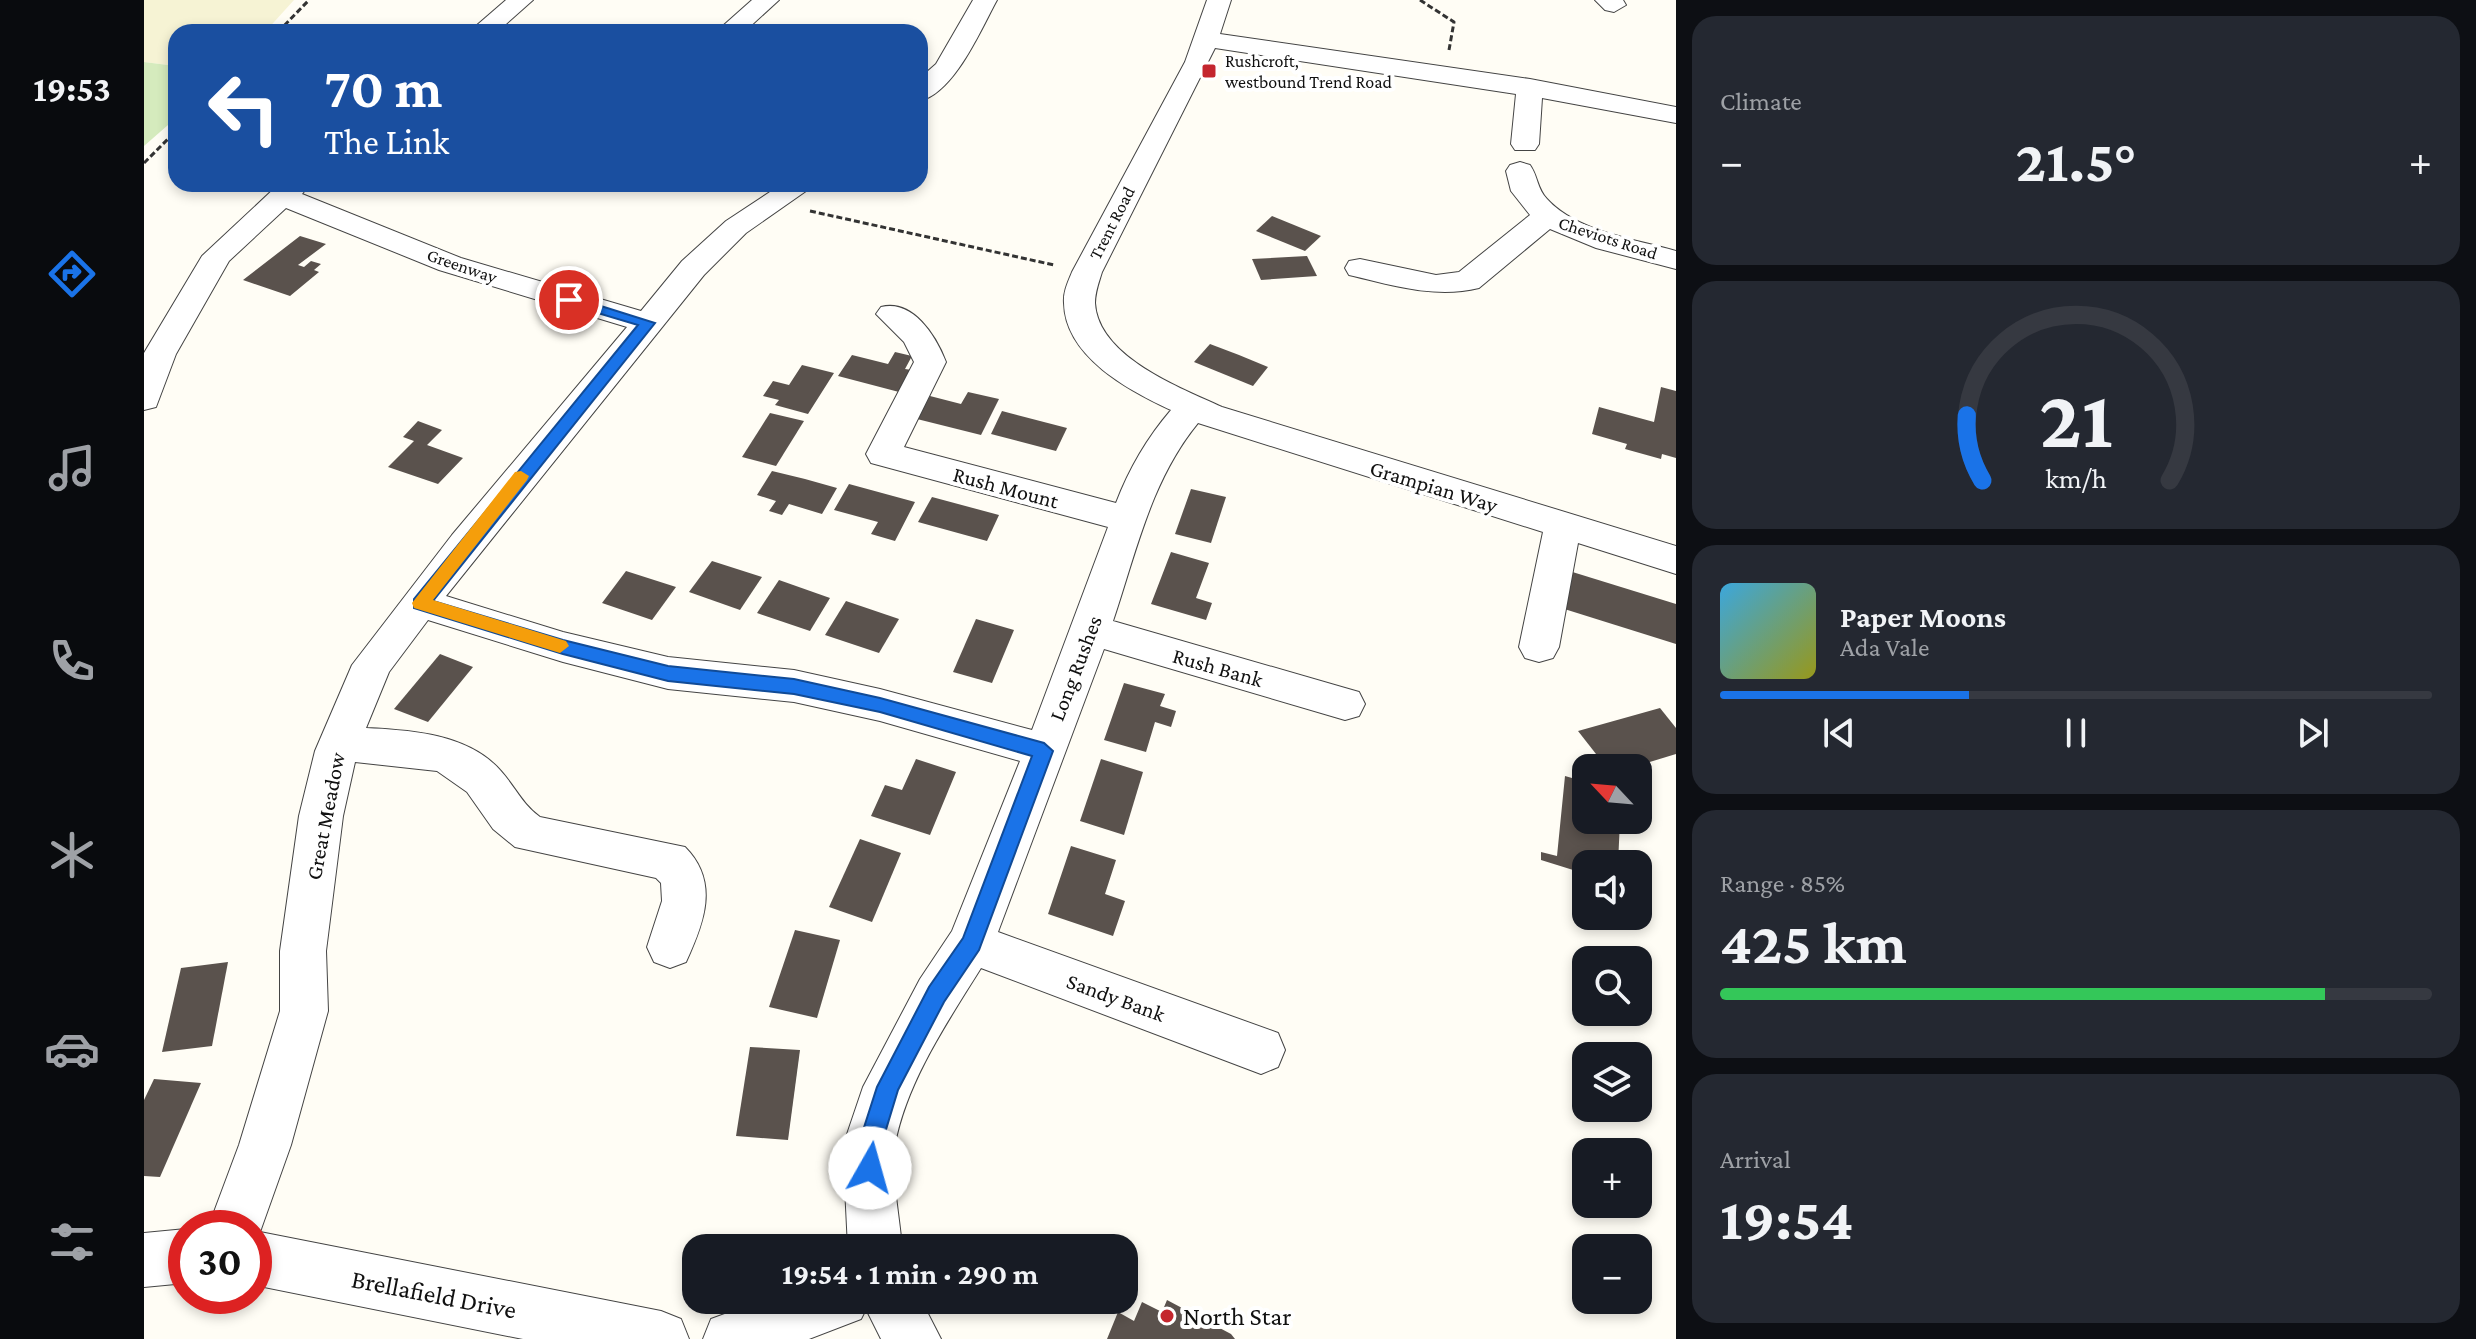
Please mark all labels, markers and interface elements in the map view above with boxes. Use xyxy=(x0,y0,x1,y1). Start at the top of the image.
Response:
place label: Rushcroft, westbound Trend Road xyxy=(1225,51,1393,92)
icon: left xyxy=(192,56,296,160)
text: 70 m xyxy=(324,57,443,119)
marker: Rushcroft, westbound Trend Road xyxy=(1200,62,1218,80)
text: 19:53 xyxy=(33,69,111,109)
text: Climate xyxy=(1720,87,1802,116)
text: The Link xyxy=(324,122,449,162)
text: 21.5° xyxy=(2015,127,2137,194)
text: − xyxy=(1720,137,1743,185)
text: + xyxy=(2409,137,2432,185)
street label: Trent Road xyxy=(1085,183,1139,263)
street label: Cheviots Road xyxy=(1556,213,1660,264)
street label: Greenway xyxy=(424,245,500,287)
icon: directions xyxy=(44,246,100,302)
pin xyxy=(535,266,603,334)
icon: arrive xyxy=(547,278,591,322)
text: 21 xyxy=(2039,371,2113,464)
icon: music xyxy=(44,440,100,496)
street label: Grampian Way xyxy=(1367,455,1501,518)
street label: Rush Mount xyxy=(950,461,1062,514)
text: km/h xyxy=(2045,462,2107,494)
text: Paper Moons xyxy=(1840,600,2006,633)
street label: Long Rushes xyxy=(1044,612,1107,724)
icon: phone xyxy=(44,633,100,689)
text: Ada Vale xyxy=(1840,633,1929,662)
street label: Rush Bank xyxy=(1170,643,1266,692)
icon: previous xyxy=(1817,711,1861,755)
icon: pause xyxy=(2054,711,2098,755)
icon: next xyxy=(2291,711,2335,755)
street label: Great Meadow xyxy=(301,749,350,882)
north arrow xyxy=(1572,754,1652,834)
map controls xyxy=(1572,754,1652,1314)
icon: climate xyxy=(44,827,100,883)
button: sound xyxy=(1572,850,1652,930)
text: Range · 85% xyxy=(1720,869,1845,898)
text: 425 km xyxy=(1720,909,1907,976)
button: search xyxy=(1572,946,1652,1026)
street label: Sandy Bank xyxy=(1063,968,1169,1027)
icon: car xyxy=(44,1021,100,1077)
button: layers xyxy=(1572,1042,1652,1122)
position arrow xyxy=(828,1126,912,1210)
button: + xyxy=(1572,1138,1652,1218)
text: Arrival xyxy=(1720,1145,1791,1174)
text: 19:54 xyxy=(1720,1185,1854,1252)
speed limit sign: 30 xyxy=(168,1210,272,1314)
icon: filters xyxy=(44,1214,100,1270)
button: − xyxy=(1572,1234,1652,1314)
text: 19:54 · 1 min · 290 m xyxy=(782,1257,1038,1290)
street label: Brellafield Drive xyxy=(349,1264,519,1325)
place label: North Star xyxy=(1183,1302,1291,1331)
marker: North Star xyxy=(1158,1307,1176,1325)

